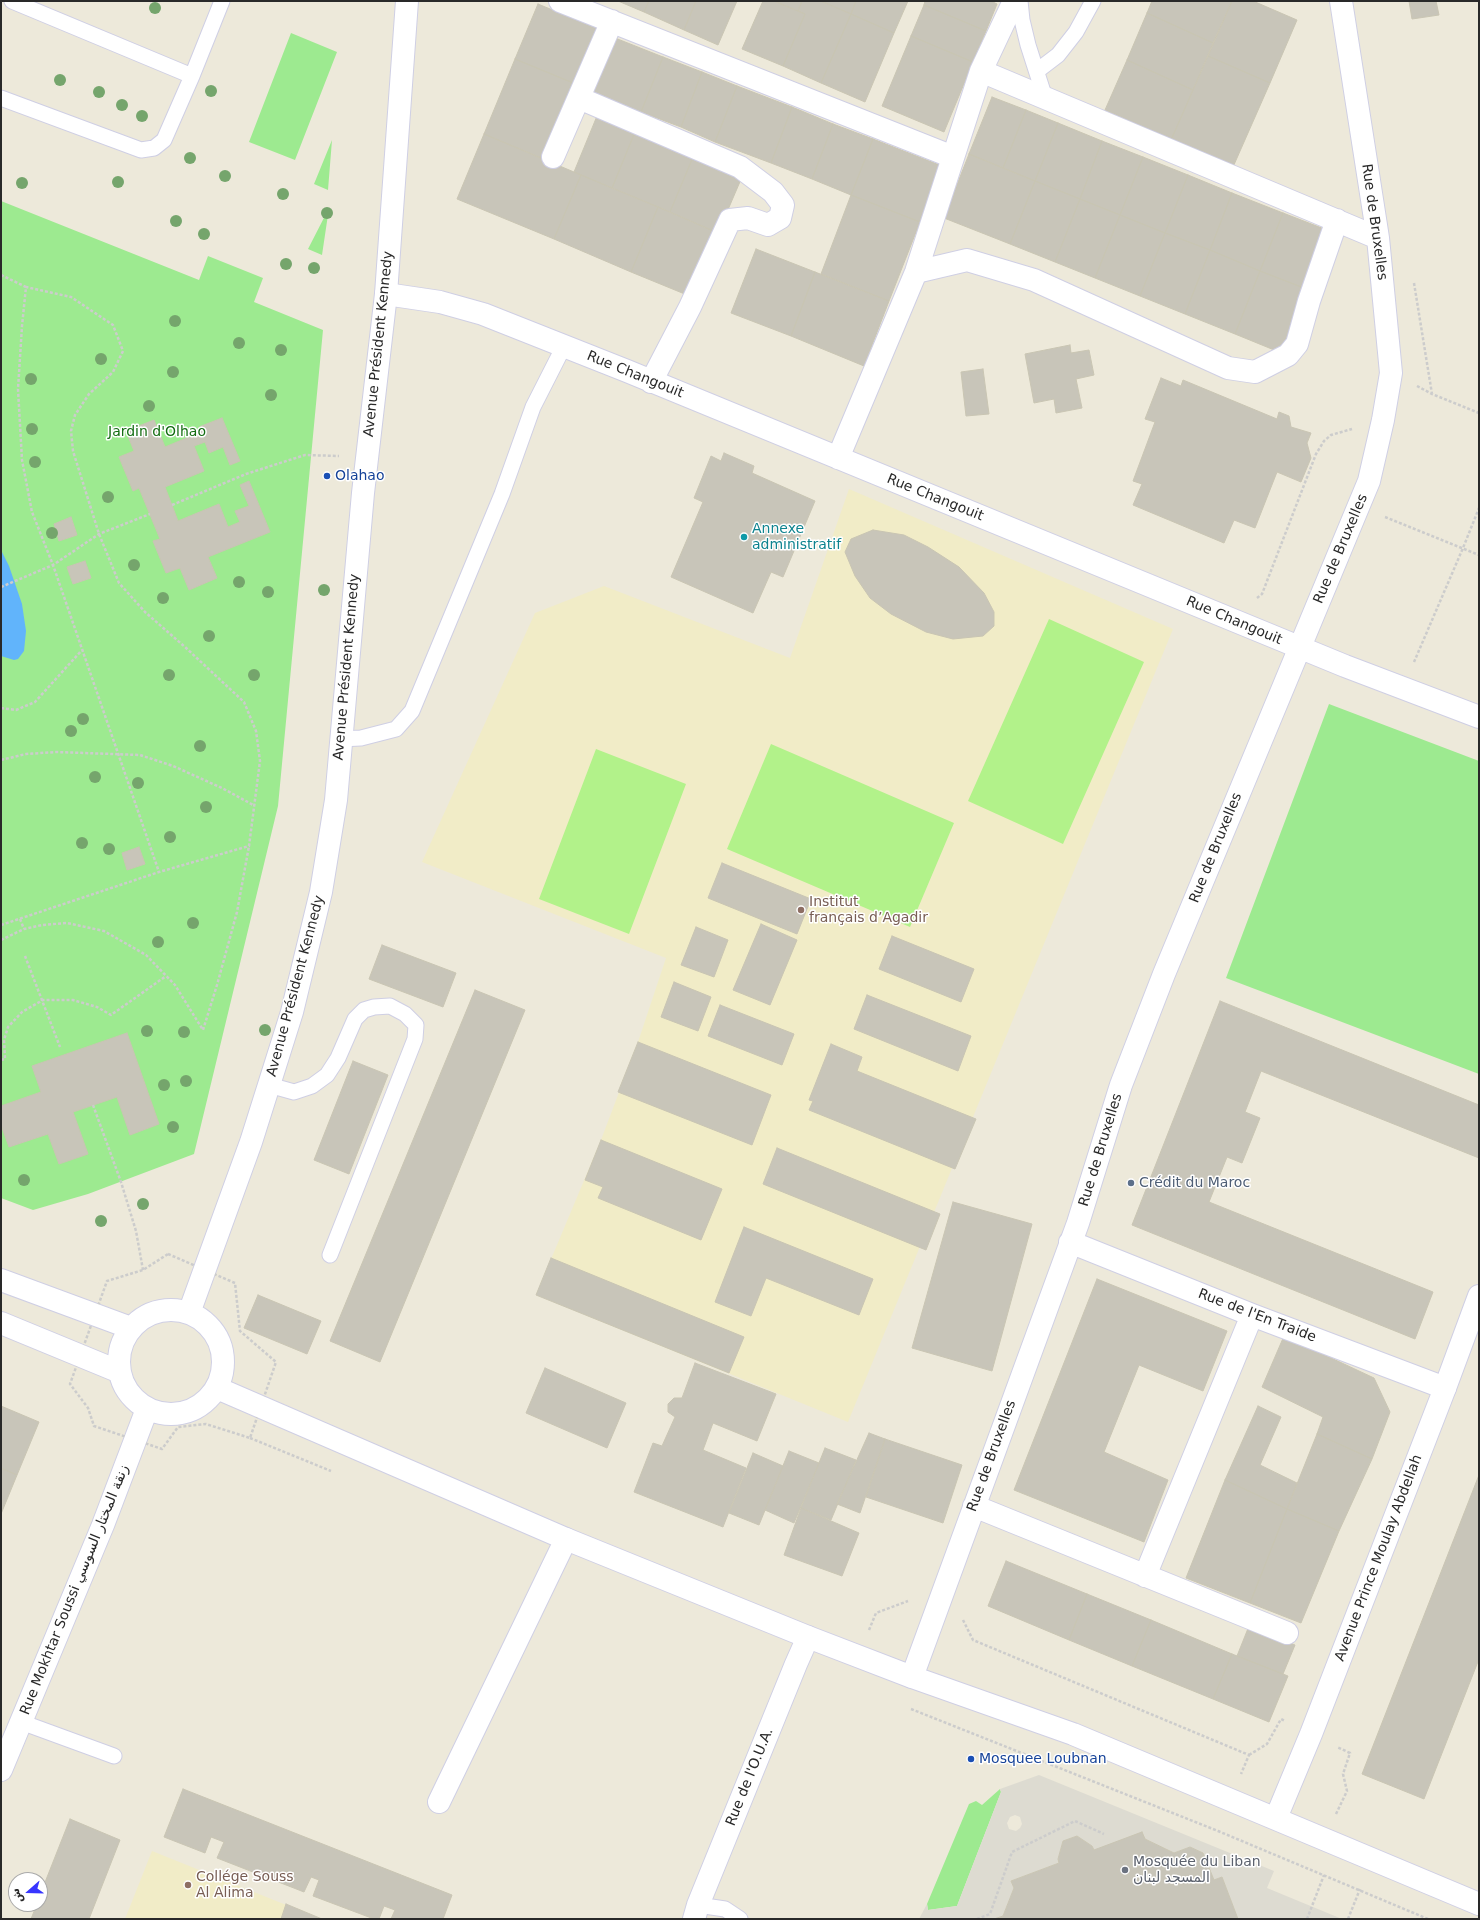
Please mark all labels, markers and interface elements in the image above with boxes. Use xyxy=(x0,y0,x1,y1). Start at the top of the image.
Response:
street label: Rue de Bruxelles xyxy=(1358,163,1390,281)
street label: Avenue Président Kennedy xyxy=(361,250,397,438)
street label: Rue Changouit xyxy=(584,348,686,402)
park label: Jardin d'Olhao xyxy=(108,424,206,440)
place label: Olahao xyxy=(335,468,385,484)
marker: Olahao xyxy=(322,471,332,481)
street label: Rue Changouit xyxy=(884,471,986,525)
street label: Rue de Bruxelles xyxy=(1310,492,1372,606)
place label: Annexe administratif xyxy=(752,521,841,554)
marker: Annexe administratif xyxy=(739,532,749,542)
street label: Avenue Président Kennedy xyxy=(330,573,364,761)
street label: Rue Changouit xyxy=(1183,593,1285,649)
street label: Rue de Bruxelles xyxy=(1186,790,1246,906)
street label: Avenue Président Kennedy xyxy=(264,894,328,1078)
place label: Institut français d’Agadir xyxy=(809,894,928,926)
marker: Institut français d’Agadir xyxy=(796,905,806,915)
street label: Rue de Bruxelles xyxy=(1076,1091,1126,1209)
place label: Crédit du Maroc xyxy=(1139,1175,1250,1191)
marker: Crédit du Maroc xyxy=(1126,1178,1136,1188)
street label: Rue de l'En Traide xyxy=(1196,1286,1318,1346)
street label: Rue de Bruxelles xyxy=(964,1398,1020,1514)
street label: Avenue Prince Moulay Abdellah xyxy=(1332,1452,1426,1664)
street label: Rue Mokhtar Soussi زنقة المختار السوسي xyxy=(17,1463,133,1717)
street label: Rue de l'O.U.A. xyxy=(723,1726,777,1828)
place label: Mosquee Loubnan xyxy=(979,1751,1107,1767)
marker: Mosquee Loubnan xyxy=(966,1754,976,1764)
place label: Mosquée du Liban المسجد لبنان xyxy=(1133,1854,1261,1886)
marker: Mosquée du Liban المسجد لبنان xyxy=(1120,1865,1130,1875)
place label: Collége Souss Al Alima xyxy=(196,1869,294,1902)
north arrow xyxy=(8,1872,48,1912)
marker: Collége Souss Al Alima xyxy=(183,1880,193,1890)
text: ش xyxy=(8,1887,26,1905)

